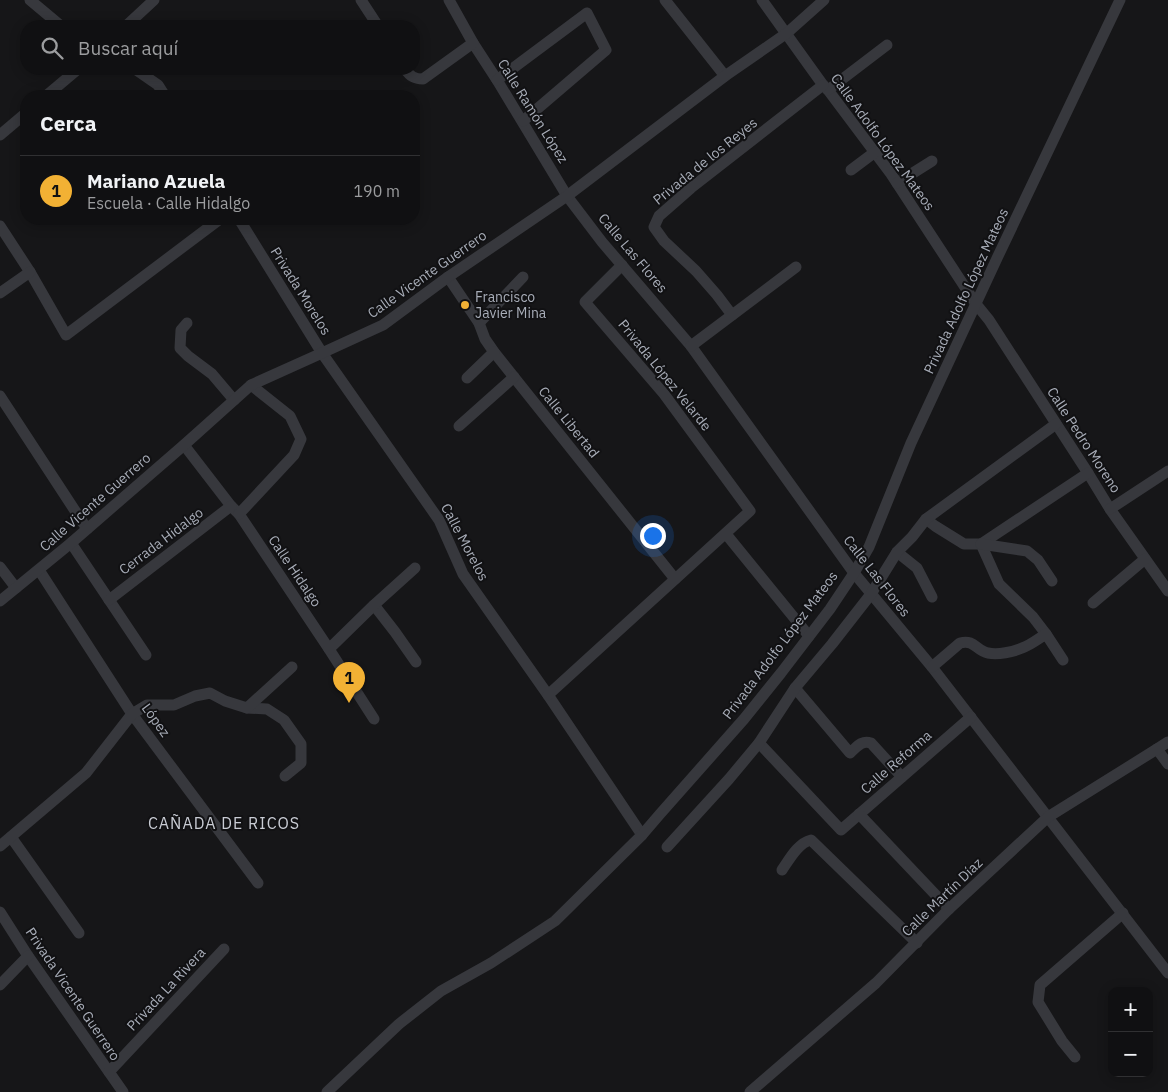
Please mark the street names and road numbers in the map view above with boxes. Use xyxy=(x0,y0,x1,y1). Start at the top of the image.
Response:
street label: Calle Ramón López xyxy=(494,56,573,167)
street label: Calle Adolfo López Mateos xyxy=(827,70,939,214)
street label: Privada de los Reyes xyxy=(649,113,761,209)
street label: Privada Adolfo López Mateos xyxy=(920,205,1012,377)
street label: Calle Las Flores xyxy=(594,210,672,297)
street label: Calle Vicente Guerrero xyxy=(364,226,490,322)
street label: Privada Morelos xyxy=(267,244,335,339)
street label: Privada López Velarde xyxy=(614,316,716,435)
street label: Calle Libertad xyxy=(535,383,603,461)
street label: Calle Pedro Moreno xyxy=(1043,384,1125,496)
street label: Calle Vicente Guerrero xyxy=(36,449,154,555)
street label: Calle Morelos xyxy=(437,500,493,584)
street label: Cerrada Hidalgo xyxy=(115,503,207,579)
street label: Calle Hidalgo xyxy=(264,532,326,610)
street label: Calle Las Flores xyxy=(840,532,914,620)
street label: Privada Adolfo López Mateos xyxy=(718,567,842,723)
street label: López xyxy=(138,700,174,741)
street label: Calle Reforma xyxy=(857,726,936,798)
street label: Calle Martín Díaz xyxy=(898,854,986,940)
street label: Privada Vicente Guerrero xyxy=(22,924,124,1064)
street label: Privada La Rivera xyxy=(123,943,210,1034)

